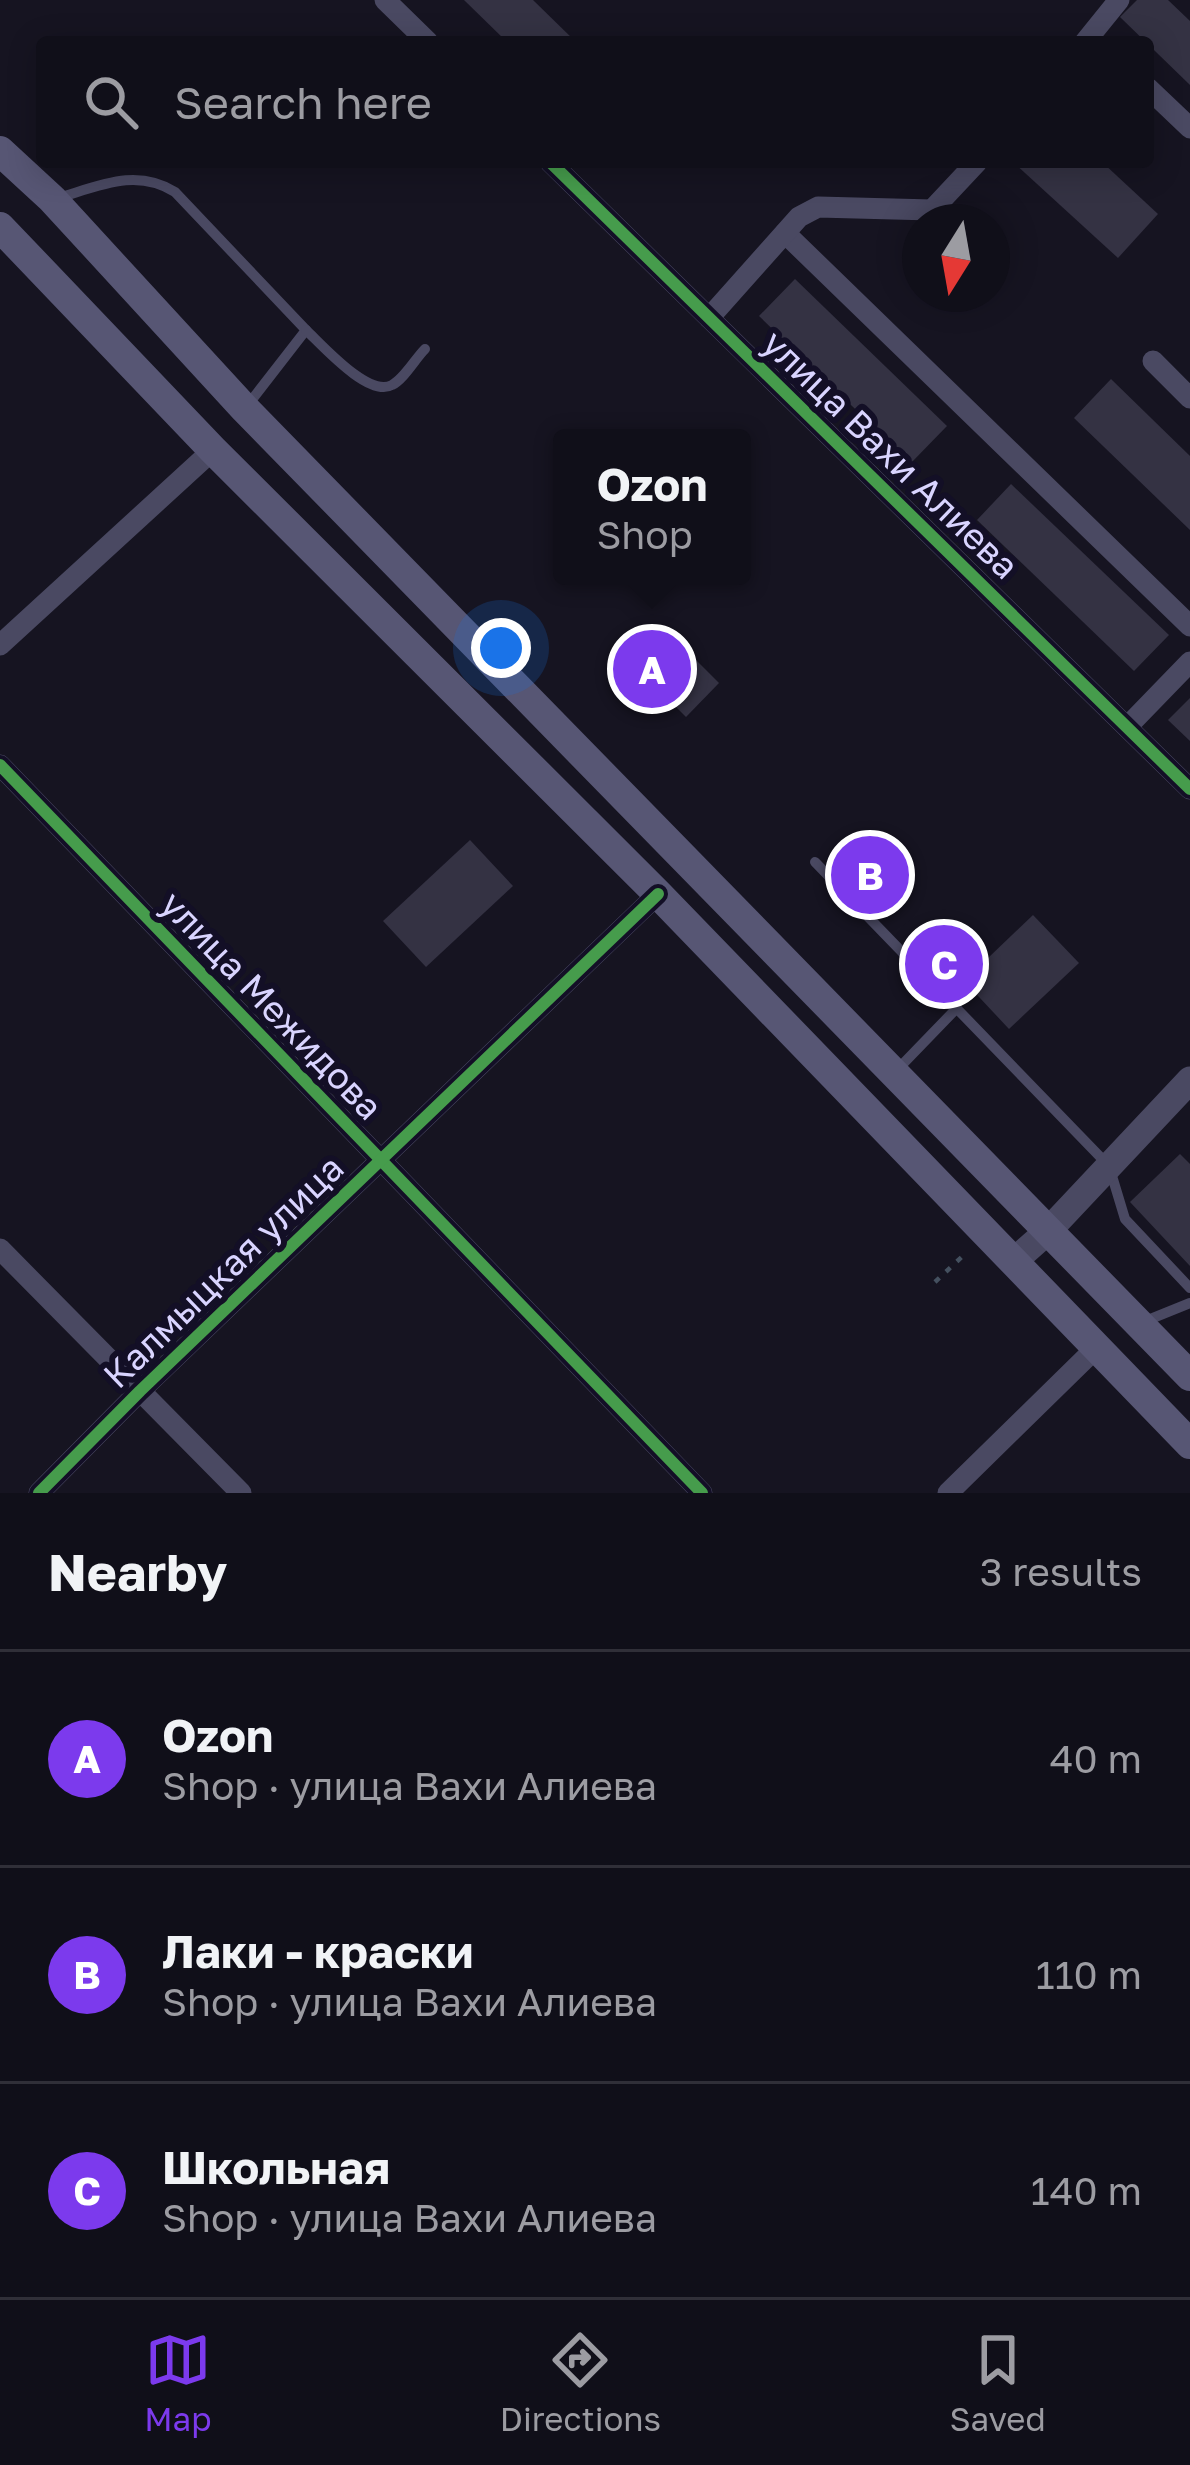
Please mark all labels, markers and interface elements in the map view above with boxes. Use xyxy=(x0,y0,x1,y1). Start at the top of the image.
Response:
search box xyxy=(36,36,1154,168)
icon: search xyxy=(78,69,144,135)
text: Search here xyxy=(174,75,432,129)
north arrow xyxy=(902,204,1010,312)
street label: улица Вахи Алиева xyxy=(754,321,1028,587)
popup xyxy=(553,429,751,585)
text: Ozon xyxy=(596,457,708,511)
text: Shop xyxy=(596,511,693,558)
your location xyxy=(471,618,531,678)
pin: A xyxy=(613,624,691,714)
pin: B xyxy=(831,830,909,920)
street label: улица Межидова xyxy=(152,882,392,1128)
pin: C xyxy=(905,919,983,1009)
street label: Калмыцкая улица xyxy=(94,1146,352,1396)
text: Nearby xyxy=(48,1541,227,1602)
text: 3 results xyxy=(980,1548,1142,1595)
text: Ozon xyxy=(162,1708,273,1762)
text: A xyxy=(73,1735,101,1782)
text: 40 m xyxy=(1050,1735,1142,1782)
text: Shop · улица Вахи Алиева xyxy=(162,1762,657,1809)
text: Лаки - краски xyxy=(162,1924,473,1978)
text: B xyxy=(73,1951,101,1998)
text: 110 m xyxy=(1036,1951,1142,1998)
text: Shop · улица Вахи Алиева xyxy=(162,1978,657,2025)
text: Школьная xyxy=(162,2140,390,2194)
text: C xyxy=(73,2167,101,2214)
text: 140 m xyxy=(1031,2167,1142,2214)
text: Shop · улица Вахи Алиева xyxy=(162,2194,657,2241)
tab: Map xyxy=(144,2327,212,2438)
tab: Directions xyxy=(500,2327,661,2438)
tab: Saved xyxy=(949,2327,1046,2438)

